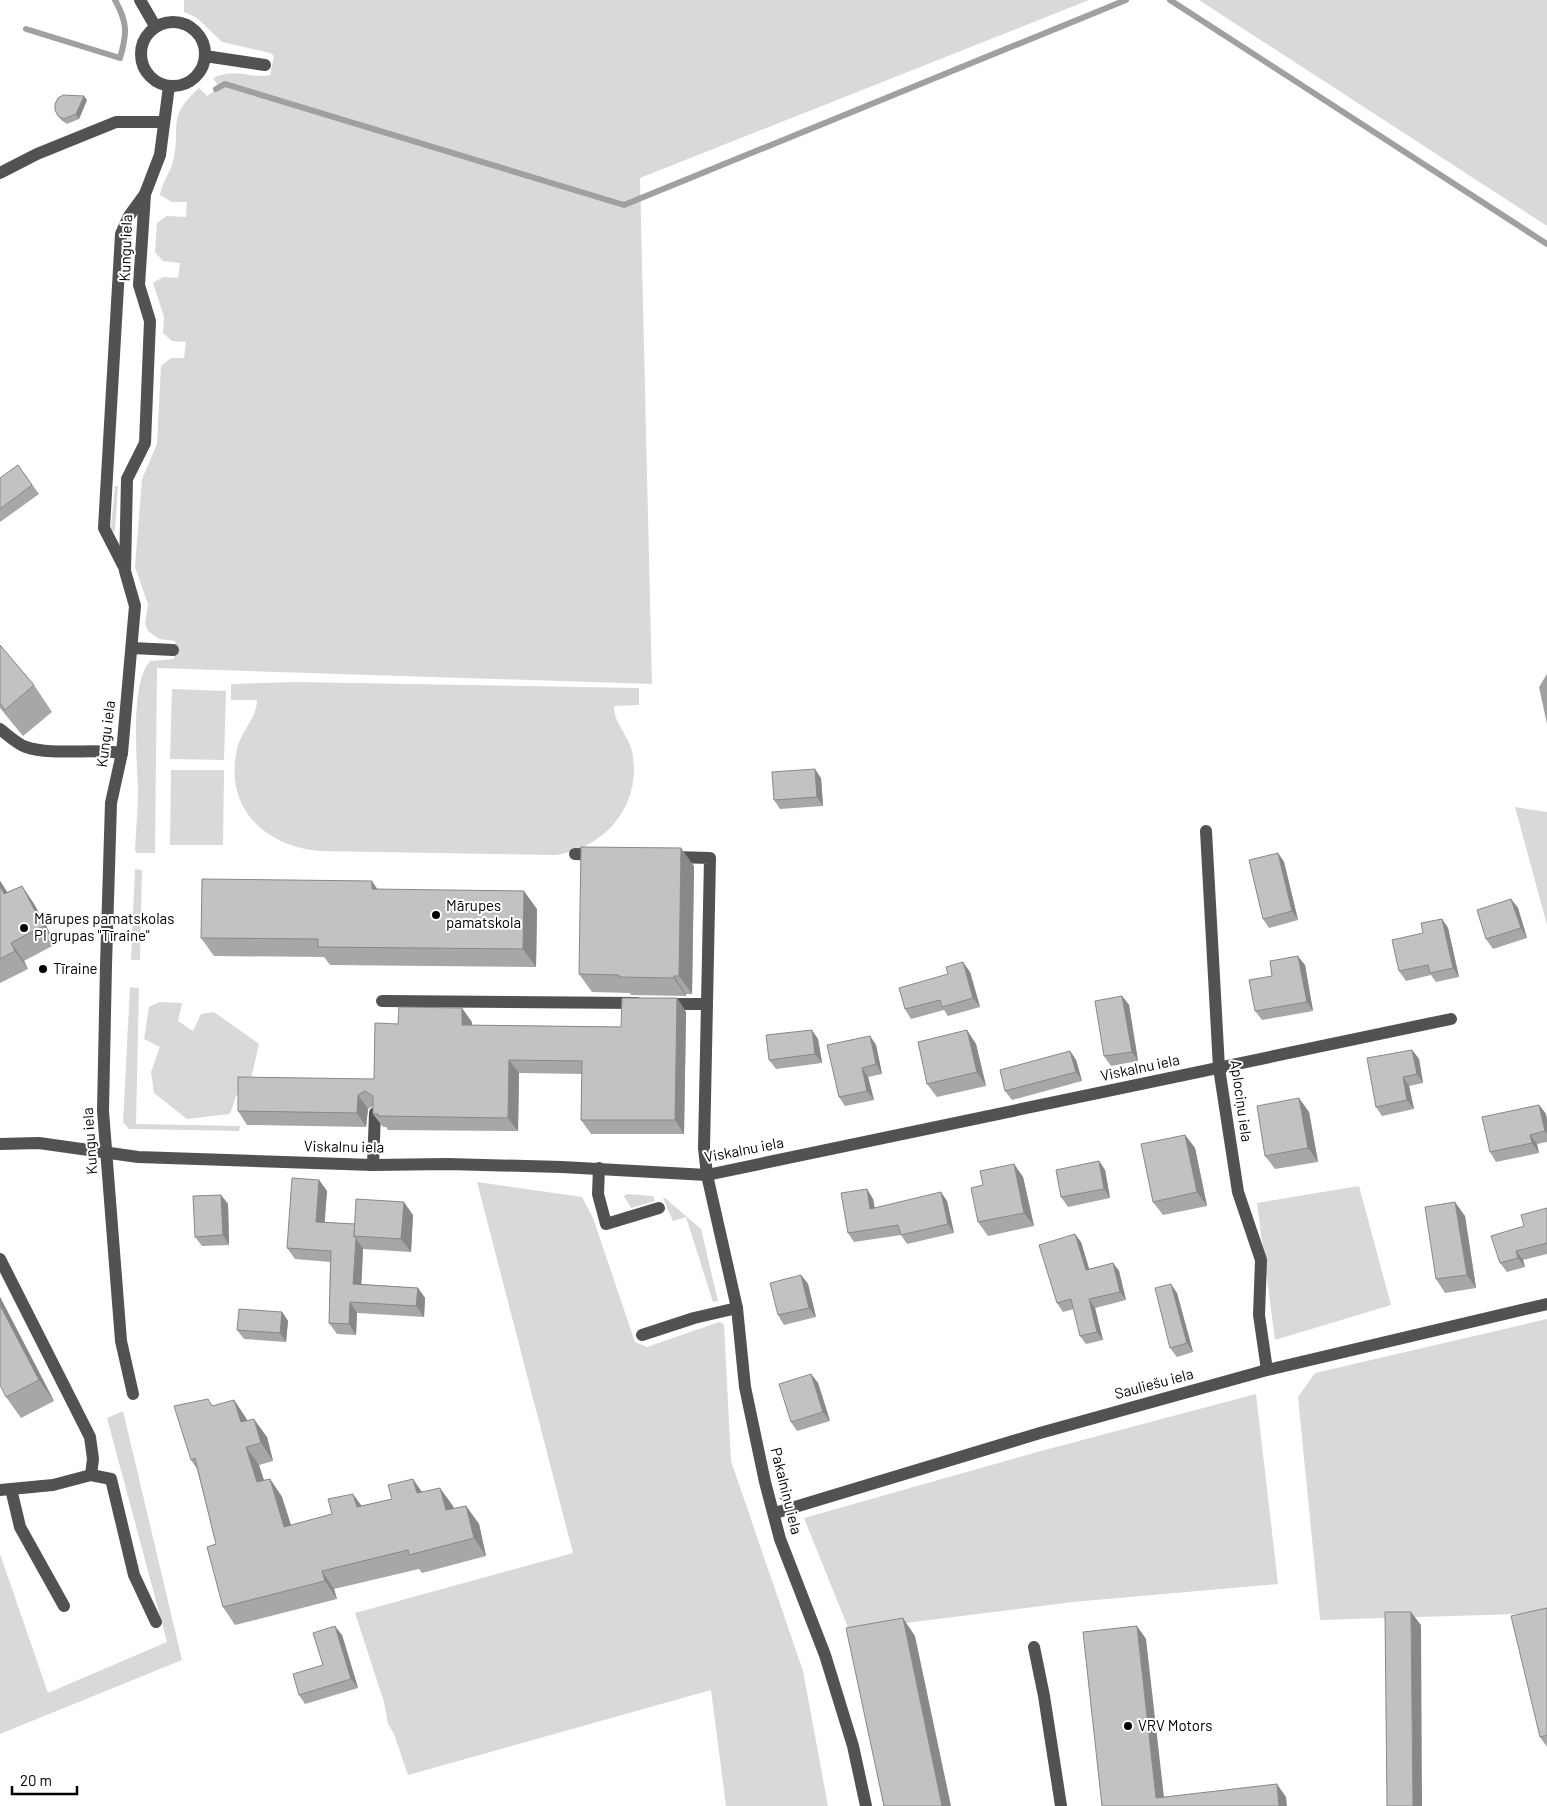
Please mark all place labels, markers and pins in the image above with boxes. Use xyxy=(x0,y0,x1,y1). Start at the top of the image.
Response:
place label: Mārupes pamatskola xyxy=(446,896,521,931)
place label: Mārupes pamatskolas PI grupas "Tīraine" xyxy=(34,909,175,944)
marker: Mārupes pamatskola xyxy=(430,909,442,921)
marker: Mārupes pamatskolas PI grupas "Tīraine" xyxy=(18,922,30,934)
place label: Tīraine xyxy=(53,959,98,977)
marker: Tīraine xyxy=(37,963,49,975)
place label: VRV Motors xyxy=(1138,1716,1213,1734)
marker: VRV Motors xyxy=(1122,1720,1134,1732)

